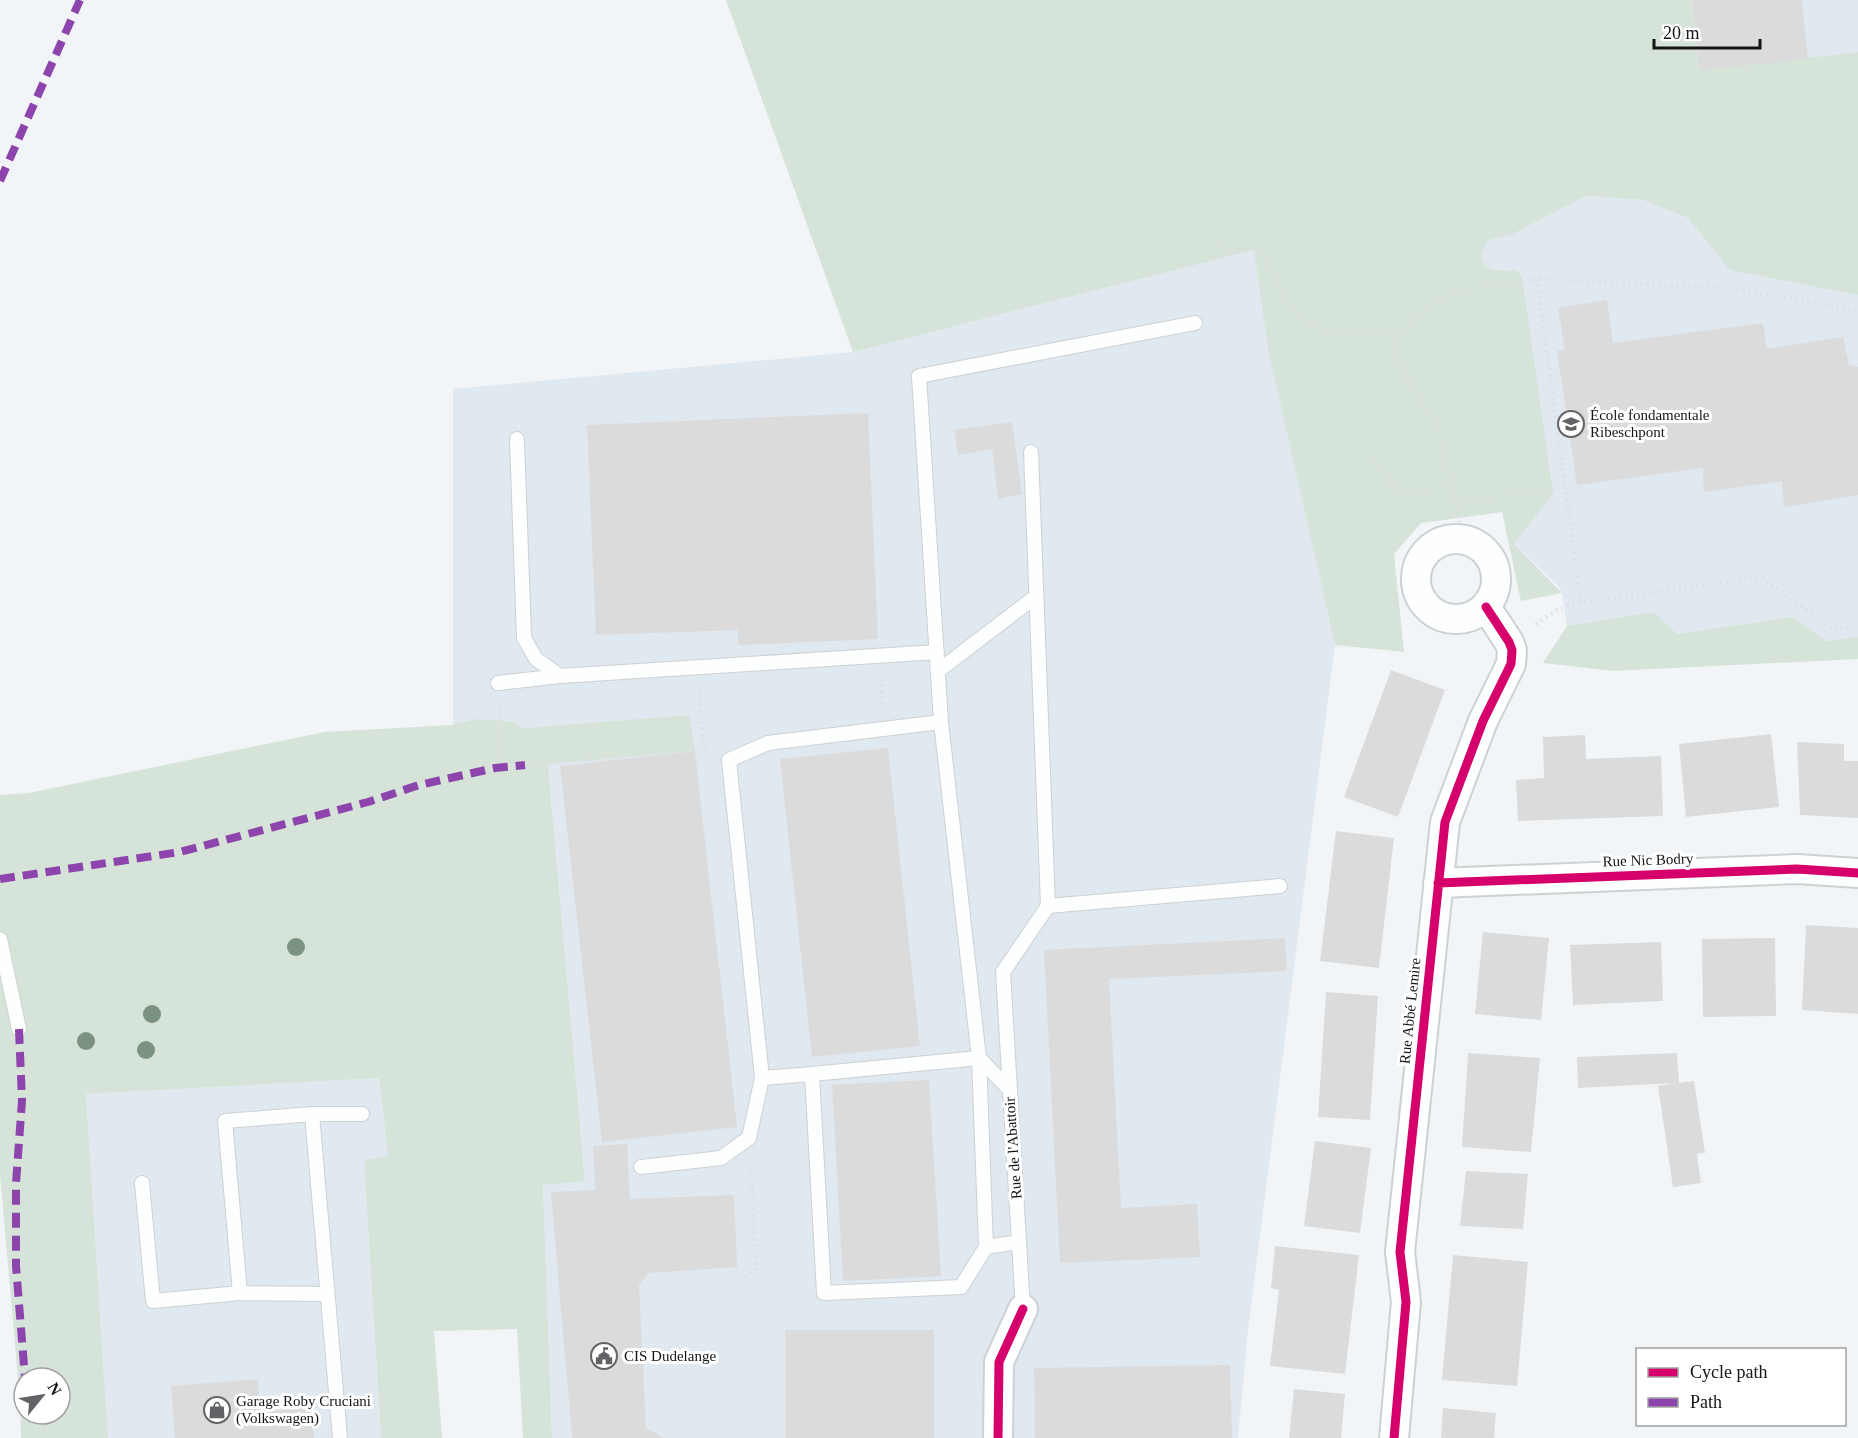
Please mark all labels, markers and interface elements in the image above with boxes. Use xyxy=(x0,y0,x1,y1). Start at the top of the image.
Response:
scale bar xyxy=(1654,12,1760,50)
text: 20 m xyxy=(1663,23,1700,43)
place label: École fondamentale Ribeschpont xyxy=(1590,407,1710,440)
school or university icon: École fondamentale Ribeschpont xyxy=(1556,409,1586,439)
street label: Rue Nic Bodry xyxy=(1602,850,1694,870)
street label: Rue Abbé Lemire xyxy=(1396,957,1424,1065)
street label: Rue de l'Abattoir xyxy=(1001,1096,1025,1200)
public building icon: CIS Dudelange xyxy=(589,1341,619,1371)
place label: CIS Dudelange xyxy=(624,1348,716,1364)
legend xyxy=(1636,1348,1846,1426)
text: Cycle path xyxy=(1690,1362,1767,1382)
north arrow xyxy=(12,1366,72,1426)
text: N xyxy=(44,1379,65,1398)
text: Path xyxy=(1690,1392,1722,1412)
place label: Garage Roby Cruciani (Volkswagen) xyxy=(236,1393,371,1427)
shop icon: Garage Roby Cruciani (Volkswagen) xyxy=(202,1395,232,1425)

